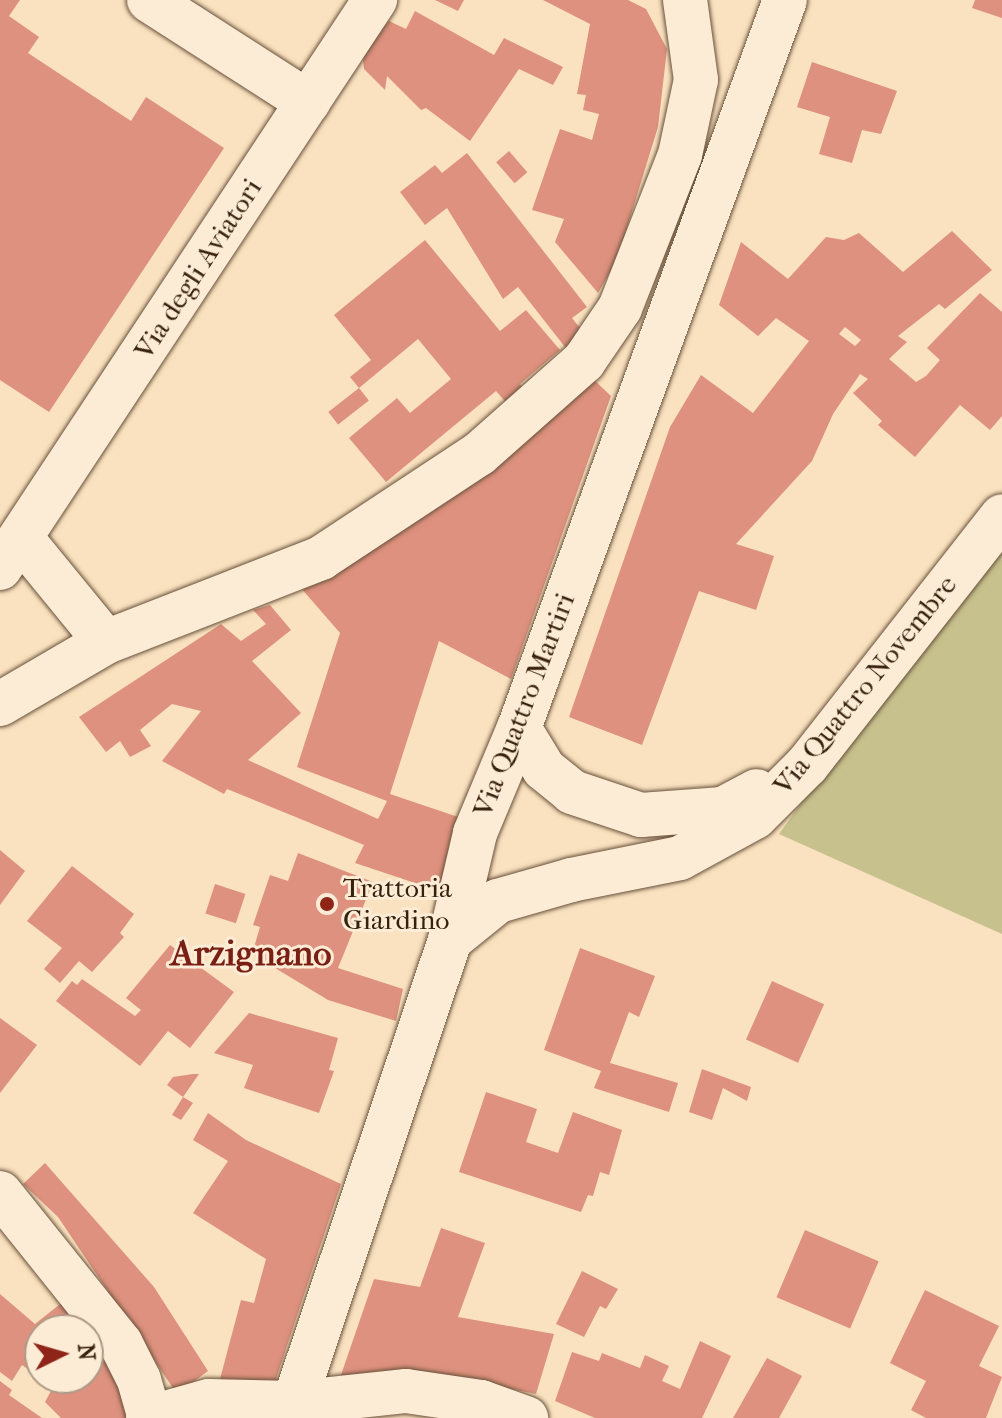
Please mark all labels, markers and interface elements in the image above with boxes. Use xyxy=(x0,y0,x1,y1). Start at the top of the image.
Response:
street label: Via degli Aviatori xyxy=(127,172,269,366)
street label: Via Quattro Novembre xyxy=(766,568,964,802)
street label: Via Quattro Martiri xyxy=(466,588,582,822)
place label: Trattoria Giardino xyxy=(343,871,452,937)
marker: Trattoria Giardino xyxy=(318,895,336,913)
district label: Arzignano xyxy=(170,932,332,976)
north arrow xyxy=(24,1314,104,1394)
text: N xyxy=(72,1343,100,1362)

